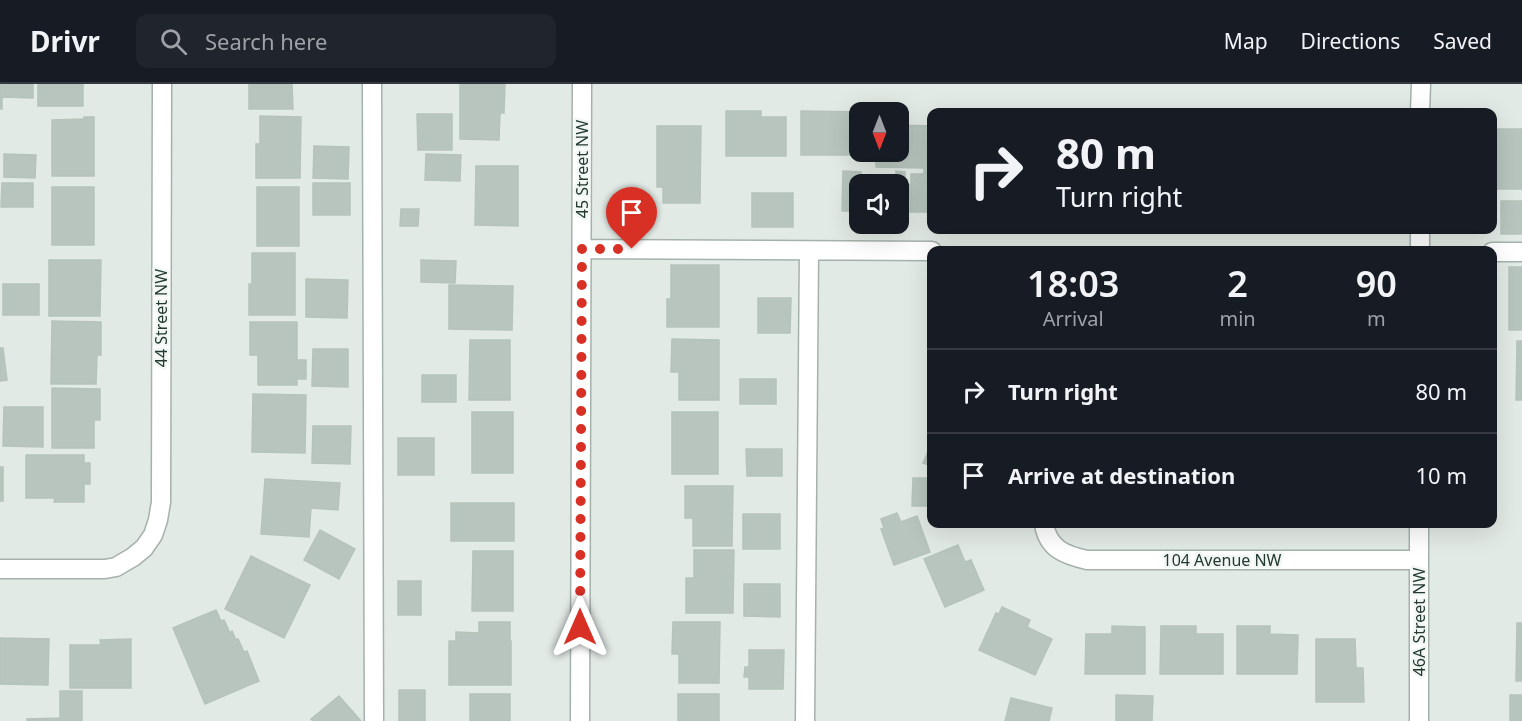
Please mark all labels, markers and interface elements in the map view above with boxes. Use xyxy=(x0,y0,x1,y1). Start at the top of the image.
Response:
search box xyxy=(136,14,556,68)
text: Drivr xyxy=(30,22,100,60)
icon: search xyxy=(157,25,190,58)
text: Search here xyxy=(205,26,327,56)
text: Map xyxy=(1224,27,1268,55)
text: Directions xyxy=(1301,27,1400,55)
text: Saved xyxy=(1433,27,1492,55)
north arrow xyxy=(849,102,909,162)
map controls xyxy=(849,102,909,234)
street label: 45 Street NW xyxy=(571,120,593,218)
text: 80 m xyxy=(1056,124,1156,181)
icon: right xyxy=(957,132,1035,210)
button: sound xyxy=(849,174,909,234)
text: Turn right xyxy=(1056,178,1182,215)
pin xyxy=(606,187,657,249)
icon: arrive xyxy=(615,196,648,229)
text: 18:03 xyxy=(1027,259,1119,308)
text: 2 xyxy=(1227,259,1248,308)
text: 90 xyxy=(1356,259,1397,308)
street label: 44 Street NW xyxy=(150,269,172,367)
text: Arrival xyxy=(1043,305,1104,332)
text: min xyxy=(1219,305,1256,332)
text: m xyxy=(1367,305,1386,332)
icon: right xyxy=(957,375,990,408)
text: Turn right xyxy=(1008,376,1118,406)
text: 80 m xyxy=(1416,376,1467,406)
icon: arrive xyxy=(957,459,990,492)
text: Arrive at destination xyxy=(1008,460,1235,490)
text: 10 m xyxy=(1416,460,1467,490)
street label: 104 Avenue NW xyxy=(1163,549,1282,571)
street label: 46A Street NW xyxy=(1408,568,1430,676)
position arrow xyxy=(548,595,612,659)

